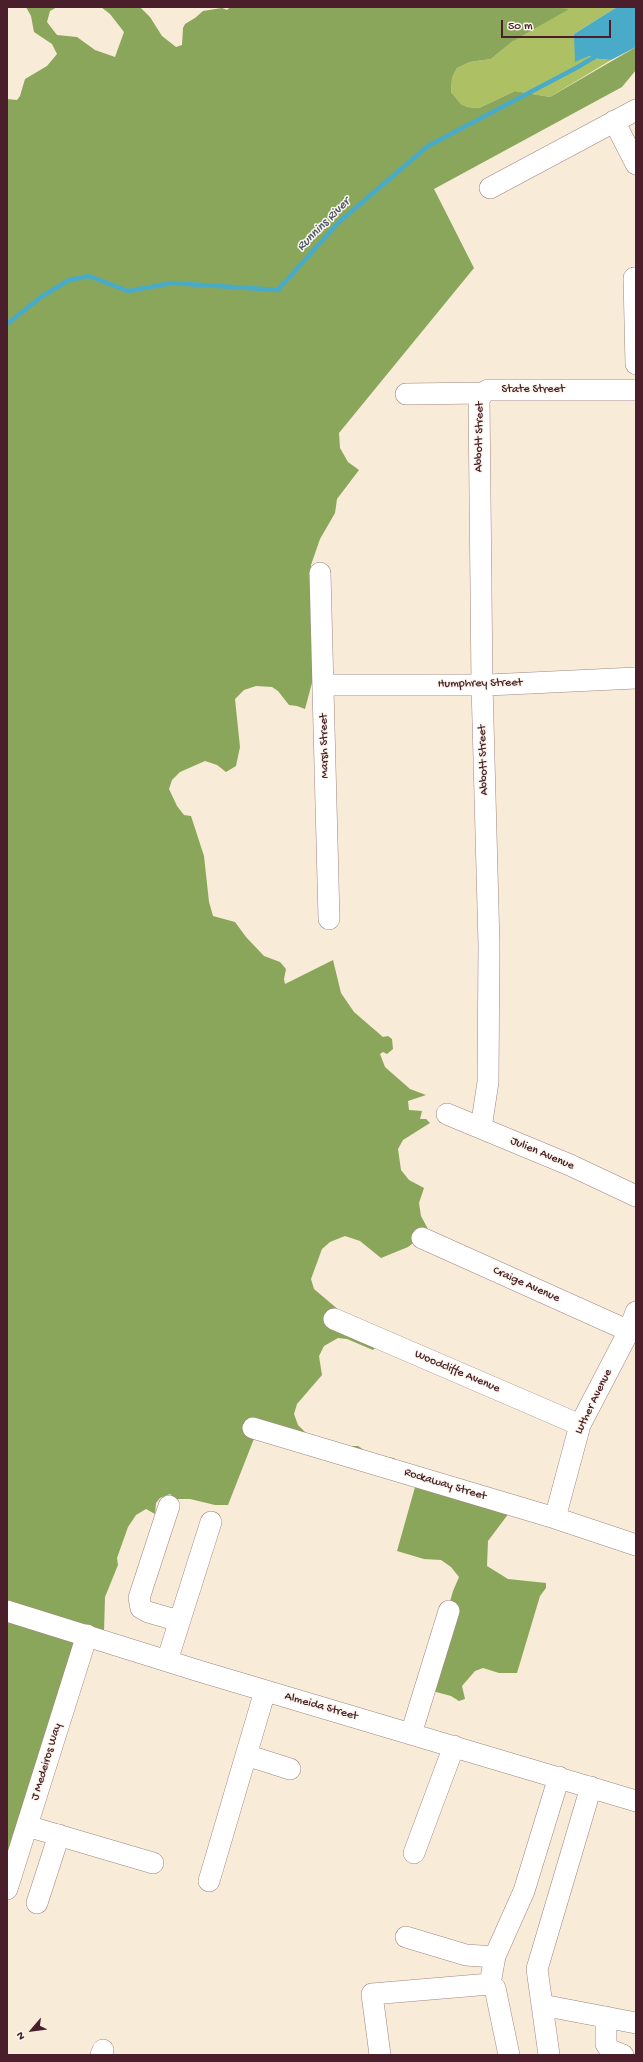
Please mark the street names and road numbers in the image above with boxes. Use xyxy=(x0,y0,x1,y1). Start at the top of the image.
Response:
street label: State Street xyxy=(501,383,565,397)
street label: Abbott Street xyxy=(472,402,488,472)
street label: Humphrey Street xyxy=(438,676,522,692)
street label: Marsh Street xyxy=(317,713,333,779)
street label: Abbott Street xyxy=(476,724,492,796)
street label: Julien Avenue xyxy=(508,1134,576,1174)
street label: Craige Avenue xyxy=(490,1264,562,1306)
street label: Woodcliffe Avenue xyxy=(412,1347,502,1397)
street label: Luther Avenue xyxy=(572,1367,616,1437)
street label: Rockaway Street xyxy=(402,1466,488,1504)
street label: Almeida Street xyxy=(283,1690,359,1724)
street label: J Medeiros Way xyxy=(28,1722,66,1802)

